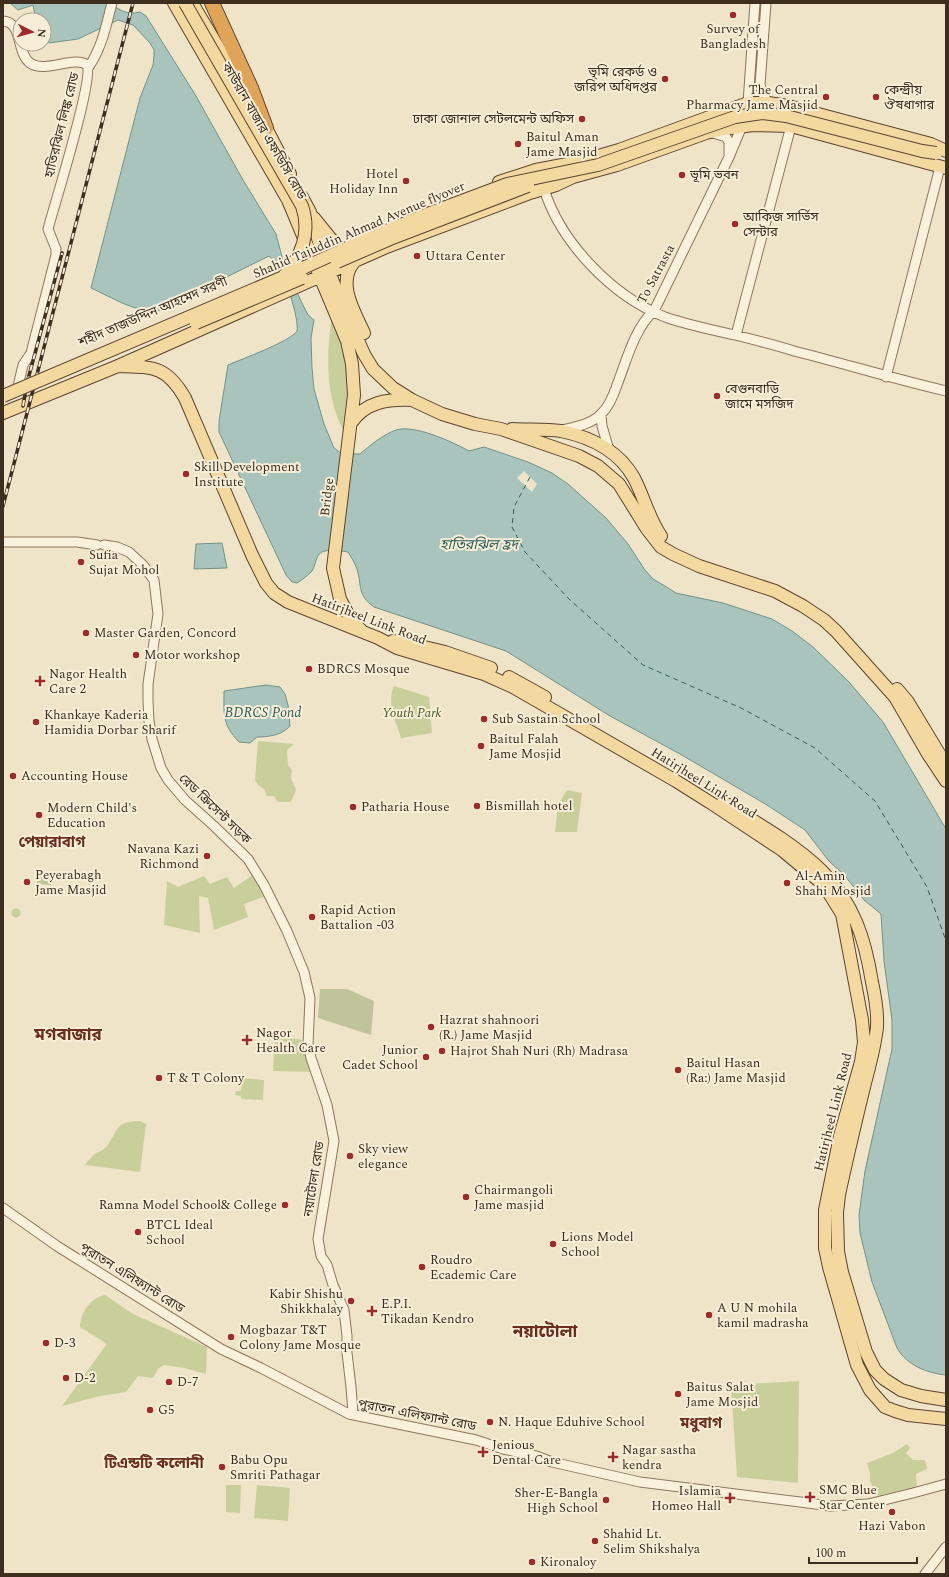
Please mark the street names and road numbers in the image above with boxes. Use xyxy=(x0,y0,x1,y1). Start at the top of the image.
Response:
street label: কাউরান বাজার এফডিসি রোড xyxy=(216,58,312,204)
street label: হাতিরঝিল লিঙ্ক রোড xyxy=(39,70,85,181)
street label: Shahid Tajuddin Ahmad Avenue flyover xyxy=(250,176,468,284)
street label: To Satrasta xyxy=(632,240,680,307)
street label: শহীদ তাজউদ্দিন আহমেদ সরণী xyxy=(74,271,231,353)
street label: Bridge xyxy=(315,477,339,517)
street label: Hatirjheel Link Road xyxy=(309,588,429,650)
street label: Hatirjheel Link Road xyxy=(647,742,761,824)
street label: রেড ক্রিসেন্ট সড়ক xyxy=(174,769,256,849)
street label: Hatirjheel Link Road xyxy=(809,1051,857,1173)
street label: নয়াটোলা রোড xyxy=(298,1139,330,1219)
street label: পুরাতন এলিফ্যান্ট রোড xyxy=(76,1238,189,1319)
street label: পুরাতন এলিফ্যান্ট রোড xyxy=(356,1394,479,1436)

